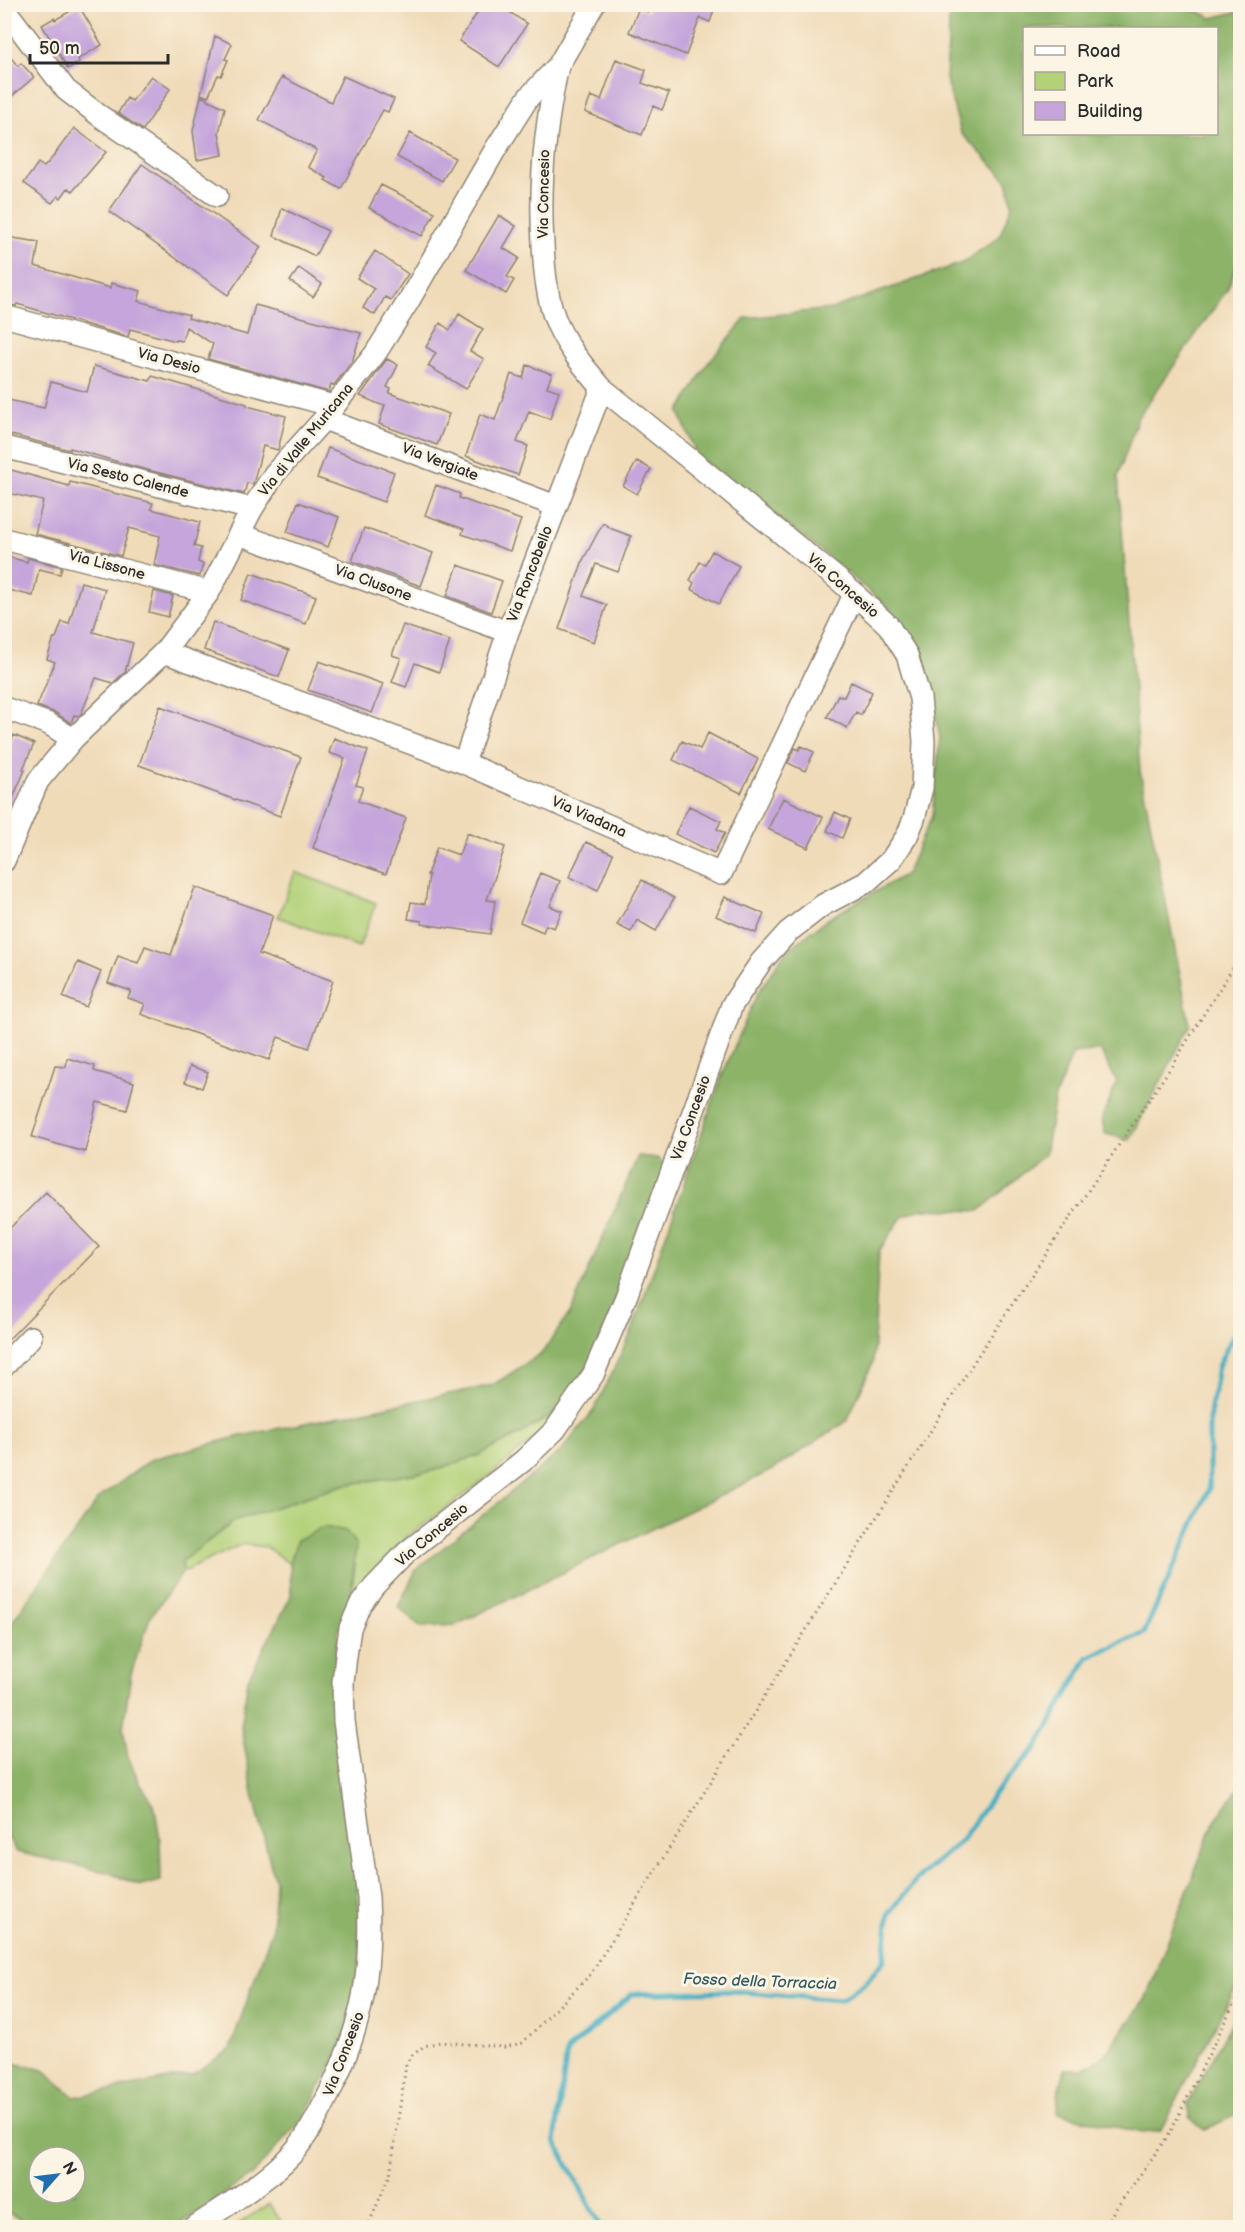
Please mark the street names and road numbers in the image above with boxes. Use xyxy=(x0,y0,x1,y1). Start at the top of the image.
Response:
street label: Via Concesio xyxy=(534,149,554,239)
street label: Via Desio xyxy=(135,343,203,379)
street label: Via di Valle Muricana xyxy=(254,379,358,501)
street label: Via Vergiate xyxy=(399,439,481,485)
street label: Via Sesto Calende xyxy=(65,454,191,502)
street label: Via Roncobello xyxy=(503,523,557,625)
street label: Via Lissone xyxy=(67,546,147,584)
street label: Via Concesio xyxy=(803,550,883,622)
street label: Via Clusone xyxy=(332,560,414,606)
street label: Via Viadana xyxy=(549,792,629,842)
street label: Via Concesio xyxy=(667,1073,715,1163)
street label: Via Concesio xyxy=(392,1499,472,1571)
street label: Via Concesio xyxy=(319,2009,369,2099)

